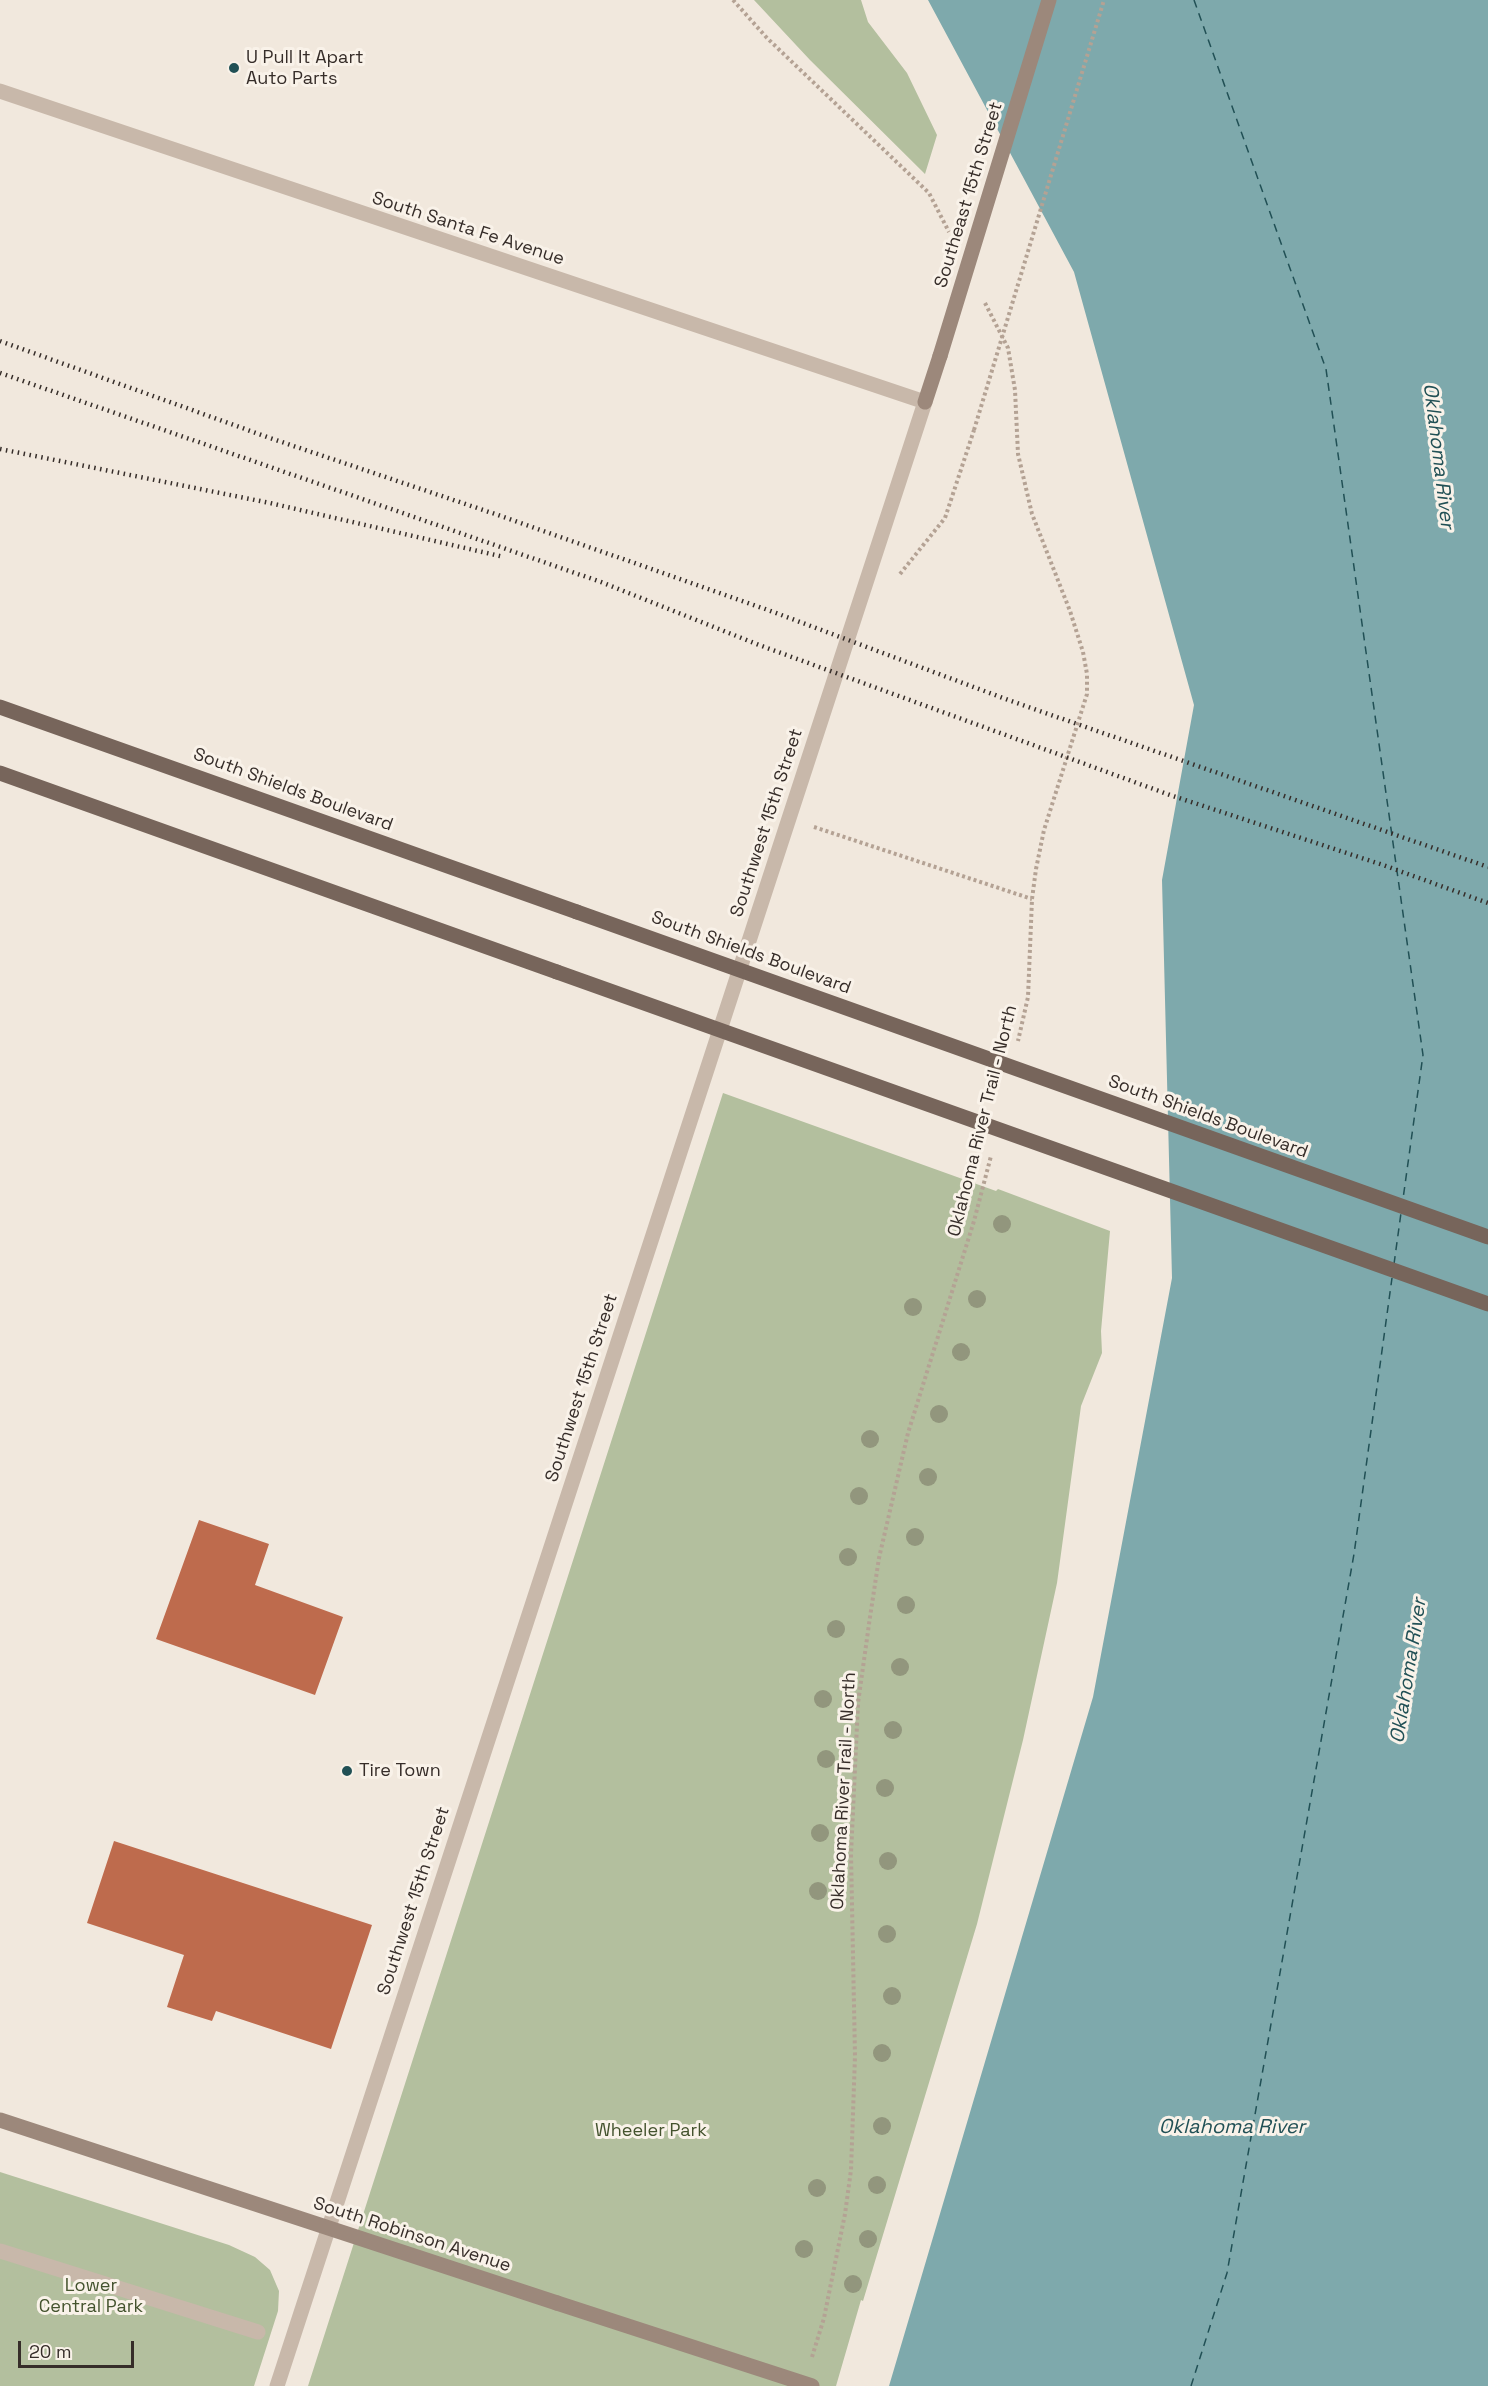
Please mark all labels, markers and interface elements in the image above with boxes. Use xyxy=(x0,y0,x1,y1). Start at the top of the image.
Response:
place label: U Pull It Apart Auto Parts xyxy=(246,47,364,90)
marker: U Pull It Apart Auto Parts xyxy=(227,61,241,75)
street label: Southeast 15th Street xyxy=(930,100,1008,290)
street label: South Santa Fe Avenue xyxy=(369,188,567,270)
water label: Oklahoma River xyxy=(1417,382,1459,530)
street label: Southwest 15th Street xyxy=(726,726,808,920)
street label: South Shields Boulevard xyxy=(190,744,396,836)
street label: South Shields Boulevard xyxy=(648,907,854,999)
street label: Oklahoma River Trail - North xyxy=(944,1003,1022,1239)
street label: South Shields Boulevard xyxy=(1105,1071,1311,1163)
street label: Southwest 15th Street xyxy=(541,1291,623,1485)
water label: Oklahoma River xyxy=(1386,1597,1432,1745)
street label: Oklahoma River Trail - North xyxy=(827,1672,861,1910)
place label: Tire Town xyxy=(359,1760,441,1782)
marker: Tire Town xyxy=(340,1764,354,1778)
street label: Southwest 15th Street xyxy=(373,1804,455,1998)
water label: Oklahoma River xyxy=(1159,2116,1305,2140)
park label: Wheeler Park xyxy=(595,2120,707,2142)
street label: South Robinson Avenue xyxy=(310,2193,514,2277)
park label: Lower Central Park xyxy=(39,2275,143,2318)
scale bar xyxy=(21,2329,136,2367)
text: 20 m xyxy=(29,2340,72,2363)

